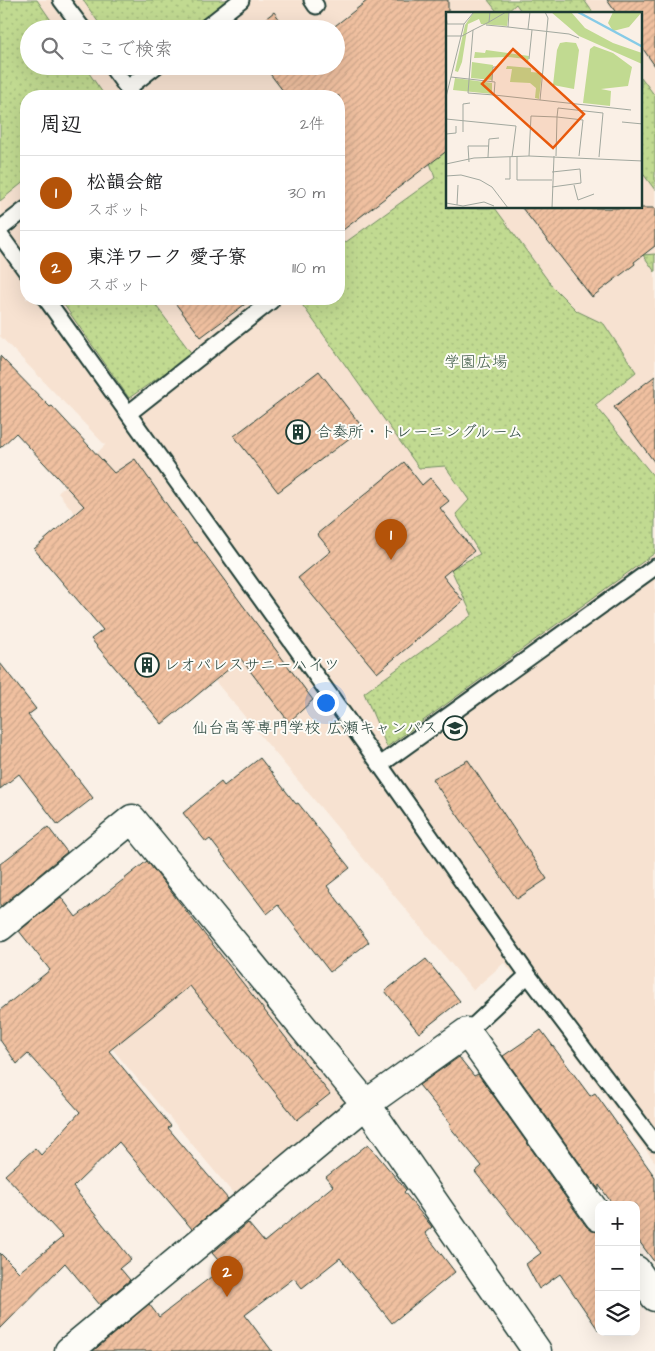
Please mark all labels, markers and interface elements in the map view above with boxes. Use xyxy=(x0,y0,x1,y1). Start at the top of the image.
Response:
inset map xyxy=(446,12,642,209)
search box xyxy=(20,20,345,75)
icon: search xyxy=(38,34,66,62)
text: ここで検索 xyxy=(78,36,173,63)
text: 周辺 xyxy=(40,110,82,139)
text: 2件 xyxy=(300,113,325,135)
text: 松韻会館 xyxy=(87,169,163,196)
text: 1 xyxy=(55,182,57,204)
text: 30 m xyxy=(288,182,325,204)
text: スポット xyxy=(87,199,151,221)
text: 東洋ワーク 愛子寮 xyxy=(87,244,247,271)
text: 2 xyxy=(51,257,61,279)
text: 110 m xyxy=(292,257,325,279)
text: スポット xyxy=(87,274,151,296)
park label: 学園広場 xyxy=(444,351,508,373)
building icon: 合奏所・トレーニングルーム xyxy=(285,419,311,445)
place label: 合奏所・トレーニングルーム xyxy=(316,421,523,443)
pin: 1 xyxy=(375,519,407,560)
building icon: レオパレスサニーハイツ xyxy=(134,652,160,678)
place label: レオパレスサニーハイツ xyxy=(164,654,340,676)
your location xyxy=(313,690,339,716)
school or university icon: 仙台高等専門学校 広瀬キャンパス xyxy=(442,715,468,741)
place label: 仙台高等専門学校 広瀬キャンパス xyxy=(192,717,438,739)
map controls xyxy=(595,1201,640,1336)
button: + xyxy=(595,1201,640,1246)
button: − xyxy=(595,1246,640,1291)
pin: 2 xyxy=(211,1256,243,1297)
button: layers xyxy=(595,1291,640,1336)

